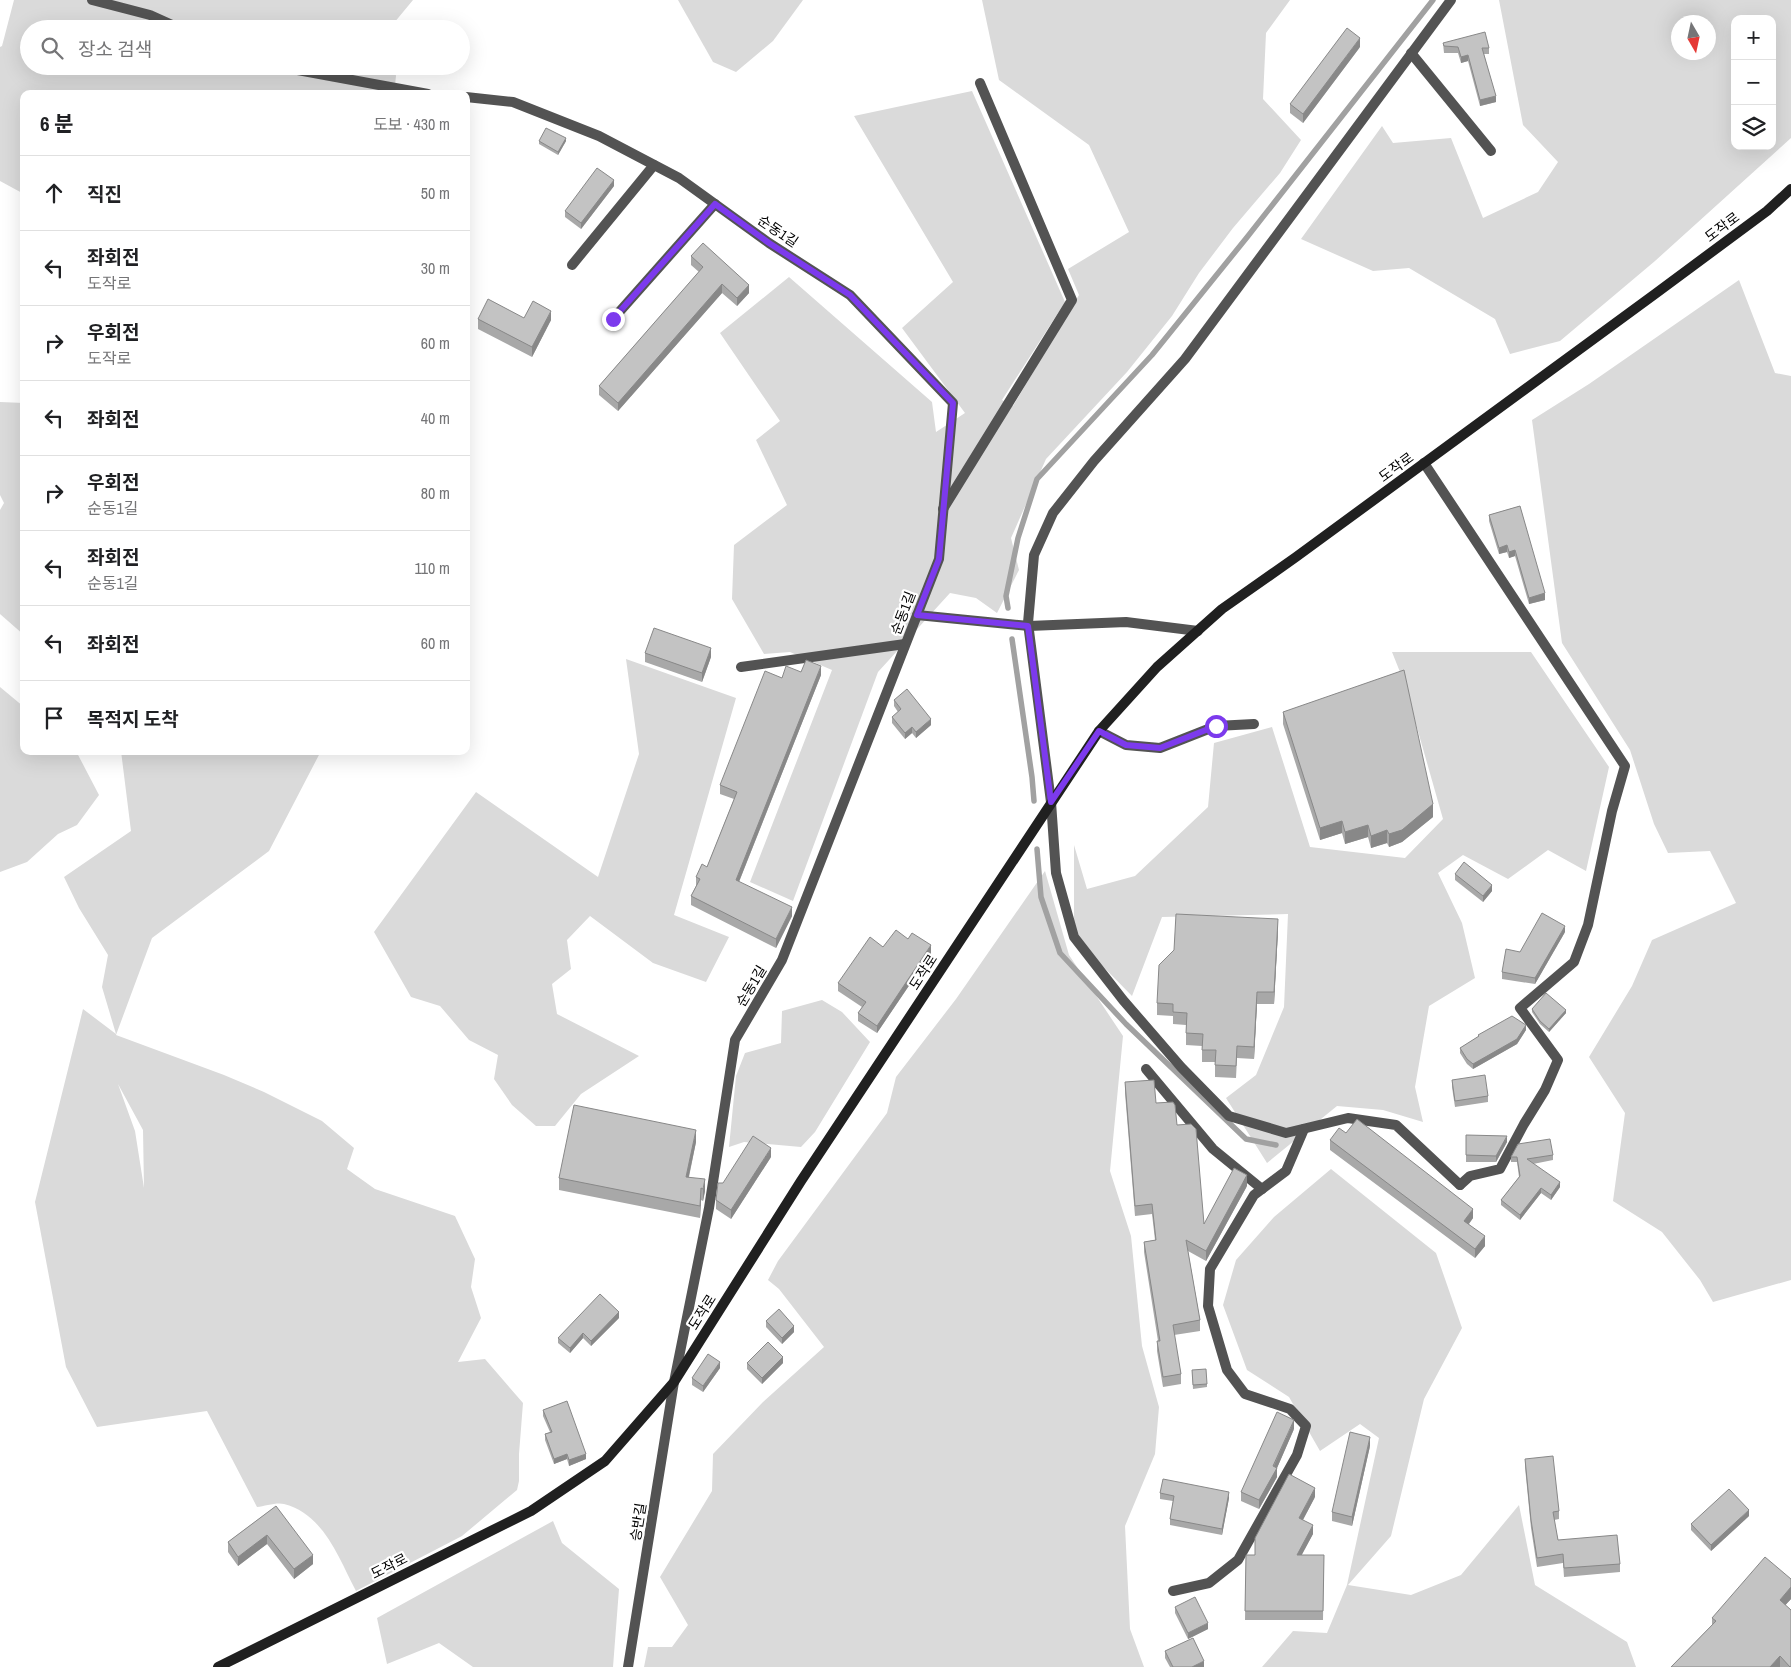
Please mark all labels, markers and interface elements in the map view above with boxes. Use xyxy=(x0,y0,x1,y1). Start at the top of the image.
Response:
north arrow xyxy=(1671,15,1716,60)
map controls xyxy=(1731,15,1776,150)
button: + xyxy=(1731,15,1776,60)
search box xyxy=(20,20,470,75)
icon: search xyxy=(38,34,66,62)
text: 장소 검색 xyxy=(78,36,152,62)
button: − xyxy=(1731,60,1776,105)
button: layers xyxy=(1731,105,1776,150)
text: 6 분 xyxy=(40,109,74,138)
text: 도보 · 430 m xyxy=(373,113,450,135)
icon: ahead xyxy=(40,179,68,207)
text: 직진 xyxy=(87,181,122,207)
text: 50 m xyxy=(421,182,450,204)
street label: 도작로 xyxy=(1701,208,1743,246)
street label: 순동1길 xyxy=(754,211,802,251)
text: 좌회전 xyxy=(87,244,139,270)
icon: left xyxy=(40,254,68,282)
text: 30 m xyxy=(421,257,450,279)
text: 도작로 xyxy=(87,272,131,294)
route end xyxy=(602,308,625,331)
text: 우회전 xyxy=(87,319,139,345)
icon: right xyxy=(40,329,68,357)
text: 60 m xyxy=(421,332,450,354)
text: 도작로 xyxy=(87,347,131,369)
icon: left xyxy=(40,404,68,432)
text: 좌회전 xyxy=(87,406,139,432)
text: 40 m xyxy=(421,407,450,429)
street label: 도작로 xyxy=(1375,448,1417,486)
text: 우회전 xyxy=(87,469,139,495)
icon: right xyxy=(40,479,68,507)
text: 80 m xyxy=(421,482,450,504)
text: 순동1길 xyxy=(87,497,138,519)
text: 좌회전 xyxy=(87,544,139,570)
icon: left xyxy=(40,554,68,582)
text: 110 m xyxy=(414,557,450,579)
text: 순동1길 xyxy=(87,572,138,594)
street label: 순동1길 xyxy=(887,589,919,637)
icon: left xyxy=(40,629,68,657)
text: 좌회전 xyxy=(87,631,139,657)
text: 60 m xyxy=(421,632,450,654)
icon: arrive xyxy=(40,704,68,732)
text: 목적지 도착 xyxy=(87,706,179,732)
route start xyxy=(1205,715,1228,738)
street label: 도작로 xyxy=(905,951,941,993)
street label: 순동1길 xyxy=(732,962,770,1010)
street label: 도작로 xyxy=(684,1291,720,1333)
street label: 승반길 xyxy=(626,1502,650,1542)
street label: 도작로 xyxy=(368,1549,410,1583)

